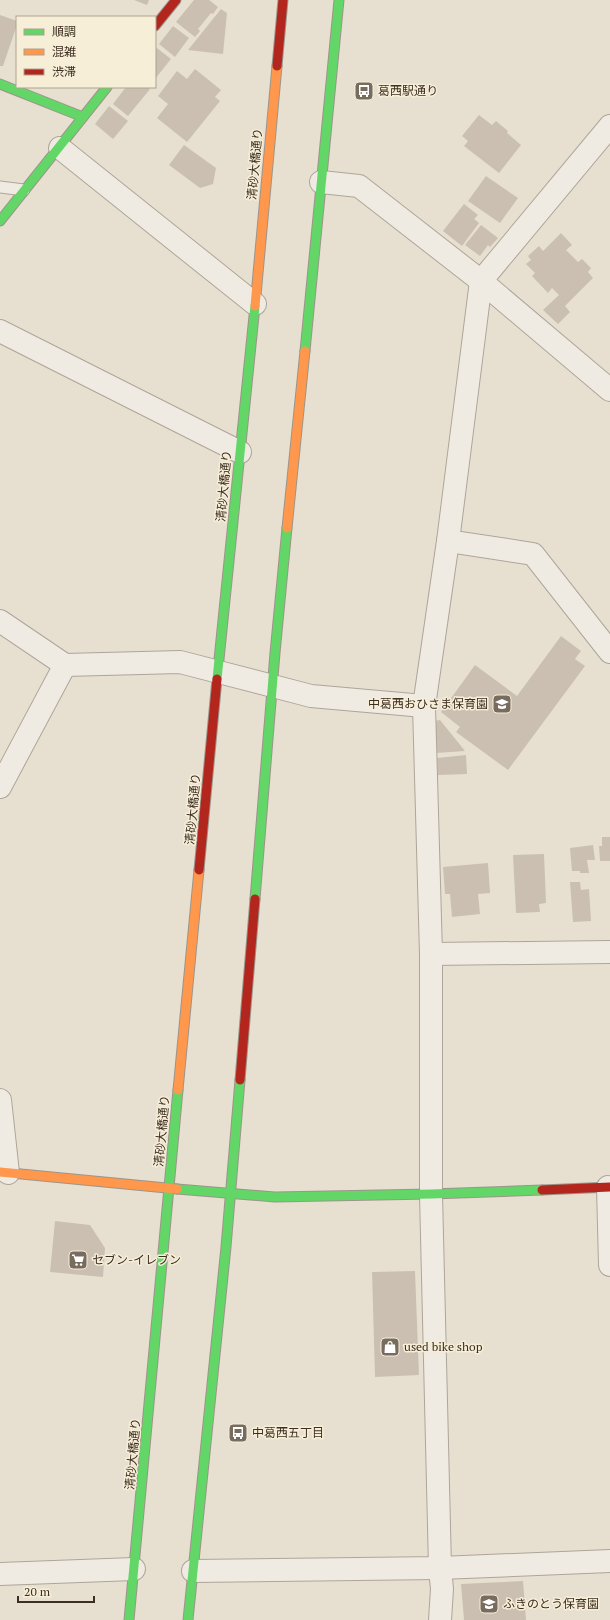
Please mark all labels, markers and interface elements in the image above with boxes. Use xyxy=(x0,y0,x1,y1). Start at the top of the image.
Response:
legend xyxy=(16,16,156,88)
text: 順調 xyxy=(52,24,76,39)
text: 混雑 xyxy=(52,44,76,59)
text: 渋滞 xyxy=(52,64,76,79)
bus stop icon: 葛西駅通り xyxy=(353,80,375,102)
place label: 葛西駅通り xyxy=(378,83,438,98)
street label: 清砂大橋通り xyxy=(244,127,265,200)
street label: 清砂大橋通り xyxy=(213,449,234,522)
school or university icon: 中葛西おひさま保育園 xyxy=(491,693,513,715)
place label: 中葛西おひさま保育園 xyxy=(368,696,488,711)
street label: 清砂大橋通り xyxy=(182,772,203,845)
street label: 清砂大橋通り xyxy=(151,1094,172,1167)
supermarket icon: セブン-イレブン xyxy=(67,1249,89,1271)
place label: セブン-イレブン xyxy=(92,1252,181,1267)
shop icon: used bike shop xyxy=(379,1336,401,1358)
place label: used bike shop xyxy=(404,1339,483,1354)
street label: 清砂大橋通り xyxy=(122,1417,143,1490)
bus stop icon: 中葛西五丁目 xyxy=(227,1422,249,1444)
place label: 中葛西五丁目 xyxy=(252,1425,324,1440)
scale bar xyxy=(18,1578,94,1604)
text: 20 m xyxy=(24,1584,51,1599)
school or university icon: ふきのとう保育園 xyxy=(478,1593,500,1615)
place label: ふきのとう保育園 xyxy=(503,1596,599,1611)

